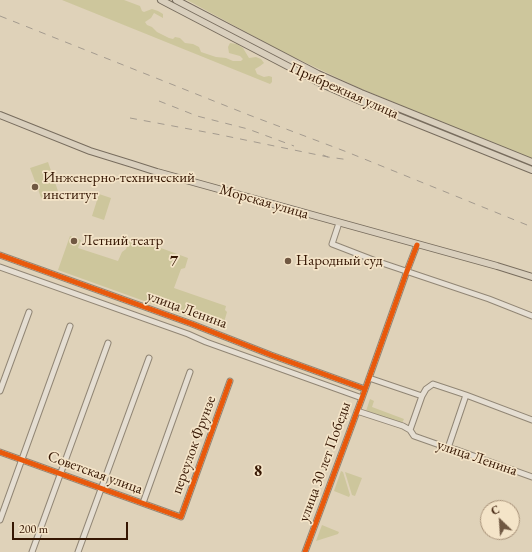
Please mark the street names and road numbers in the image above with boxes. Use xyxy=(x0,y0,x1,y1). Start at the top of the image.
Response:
street label: Прибрежная улица xyxy=(287,59,401,123)
street label: Морская улица xyxy=(217,181,311,223)
street label: улица Ленина xyxy=(144,287,230,333)
street label: переулок Фрунзе xyxy=(168,394,220,496)
street label: улица 30 лет Победы xyxy=(295,400,355,524)
street label: улица Ленина xyxy=(434,436,520,480)
street label: Советская улица xyxy=(45,447,145,499)

